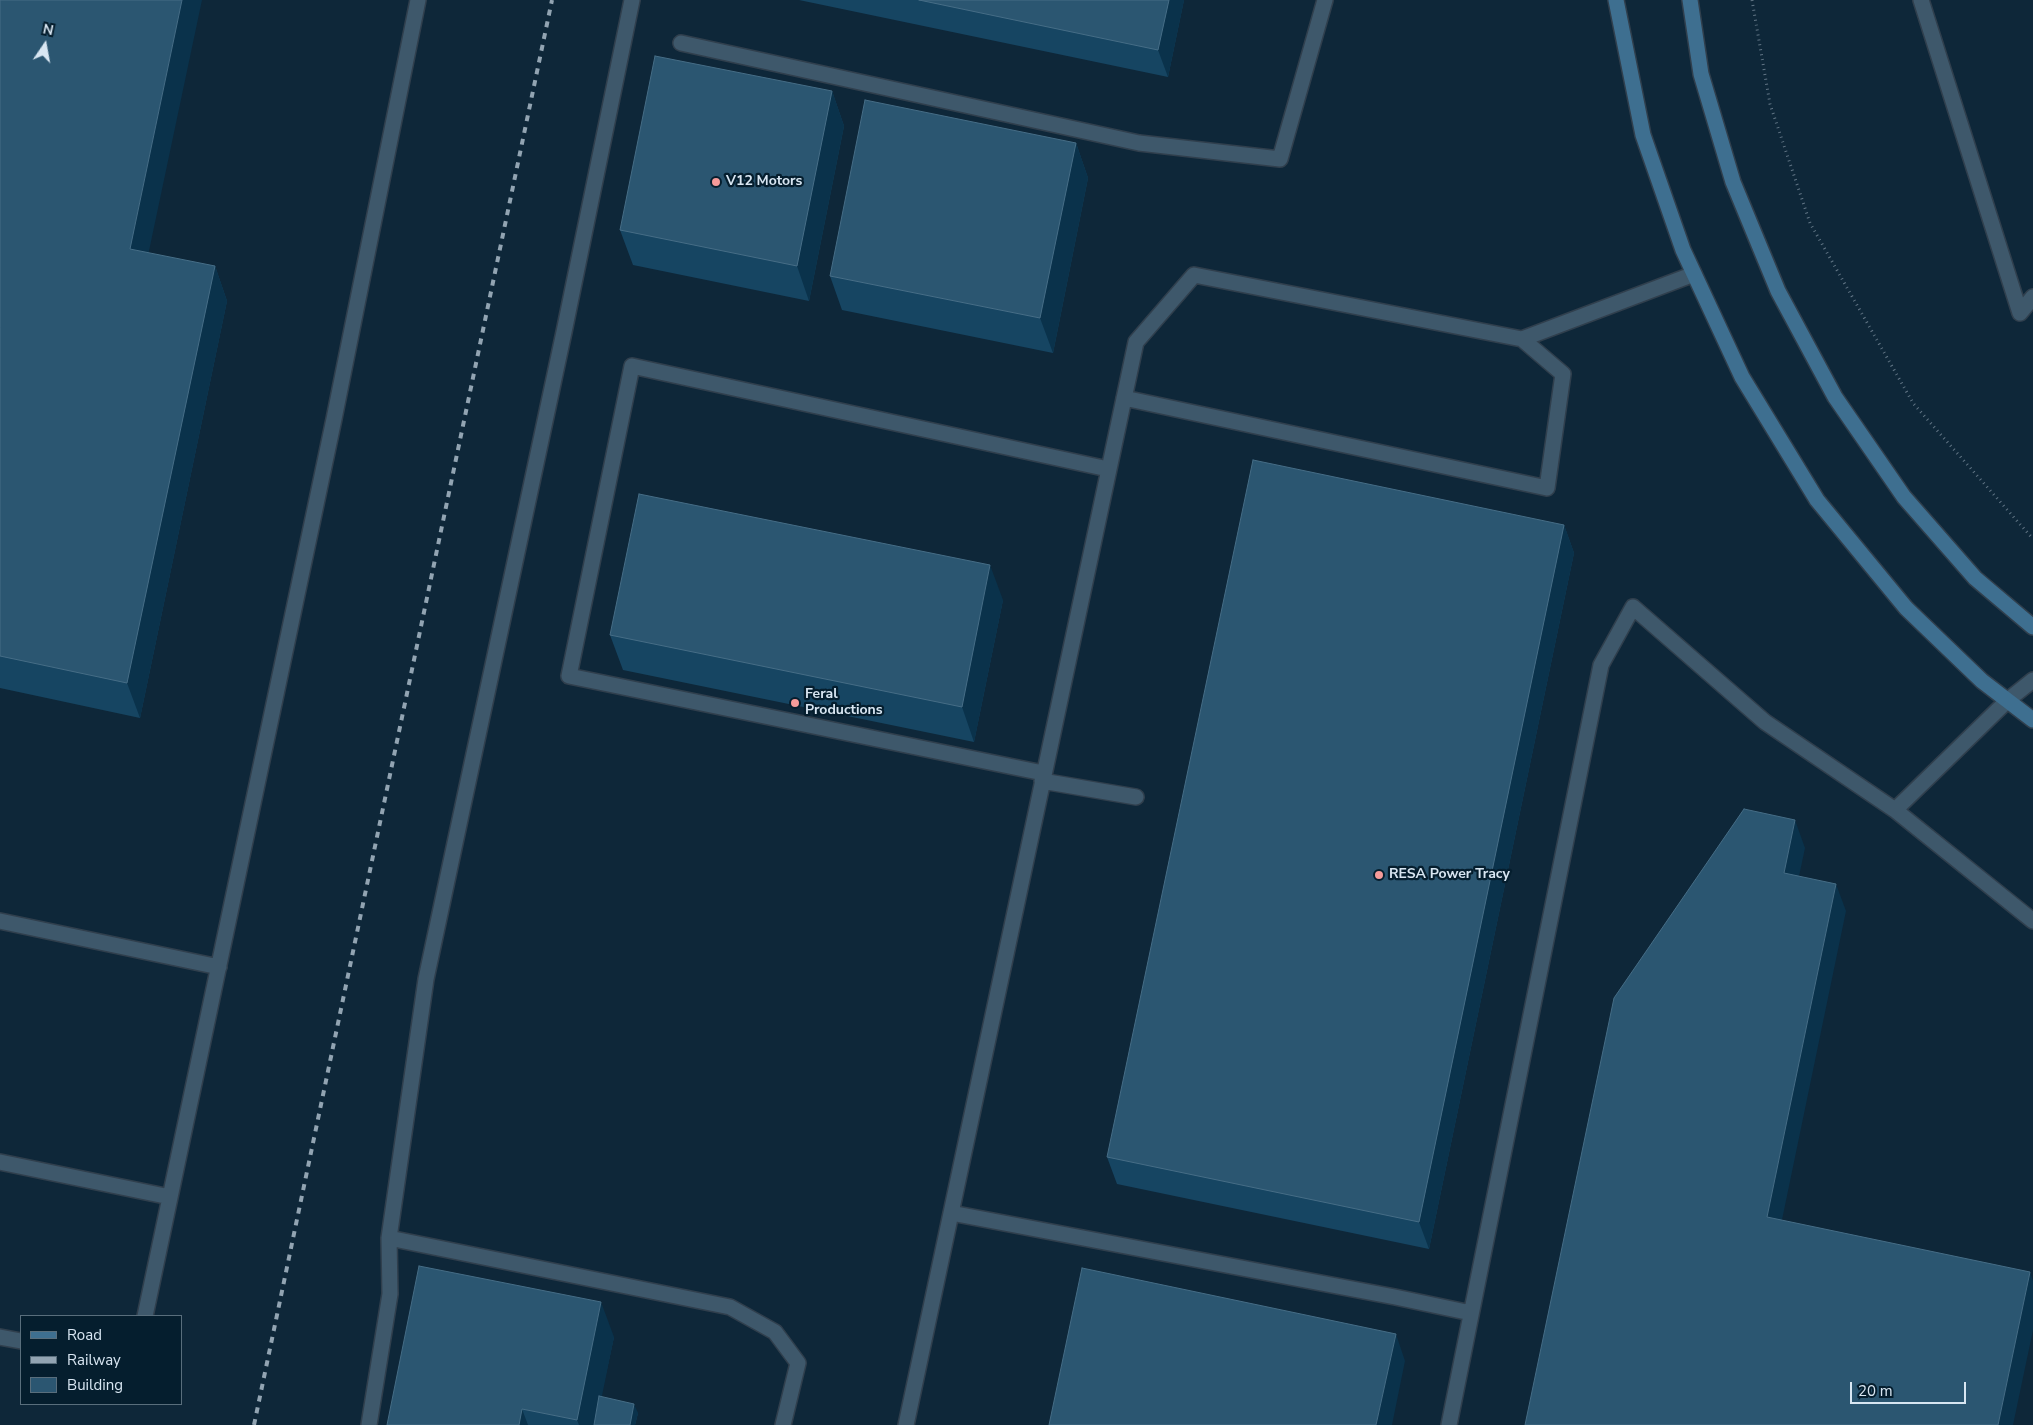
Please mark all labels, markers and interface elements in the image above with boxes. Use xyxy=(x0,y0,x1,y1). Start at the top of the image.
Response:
text: N xyxy=(41,19,55,40)
north arrow xyxy=(20,20,70,70)
place label: V12 Motors xyxy=(726,174,802,190)
marker: V12 Motors xyxy=(710,176,722,188)
place label: Feral Productions xyxy=(805,687,883,720)
marker: Feral Productions xyxy=(789,697,801,709)
place label: RESA Power Tracy xyxy=(1389,867,1510,883)
marker: RESA Power Tracy xyxy=(1373,869,1385,881)
legend xyxy=(20,1315,182,1405)
text: Road xyxy=(67,1325,102,1345)
text: Railway xyxy=(67,1350,121,1370)
scale bar xyxy=(1853,1372,1969,1404)
text: Building xyxy=(67,1375,123,1395)
text: 20 m xyxy=(1858,1381,1893,1401)

